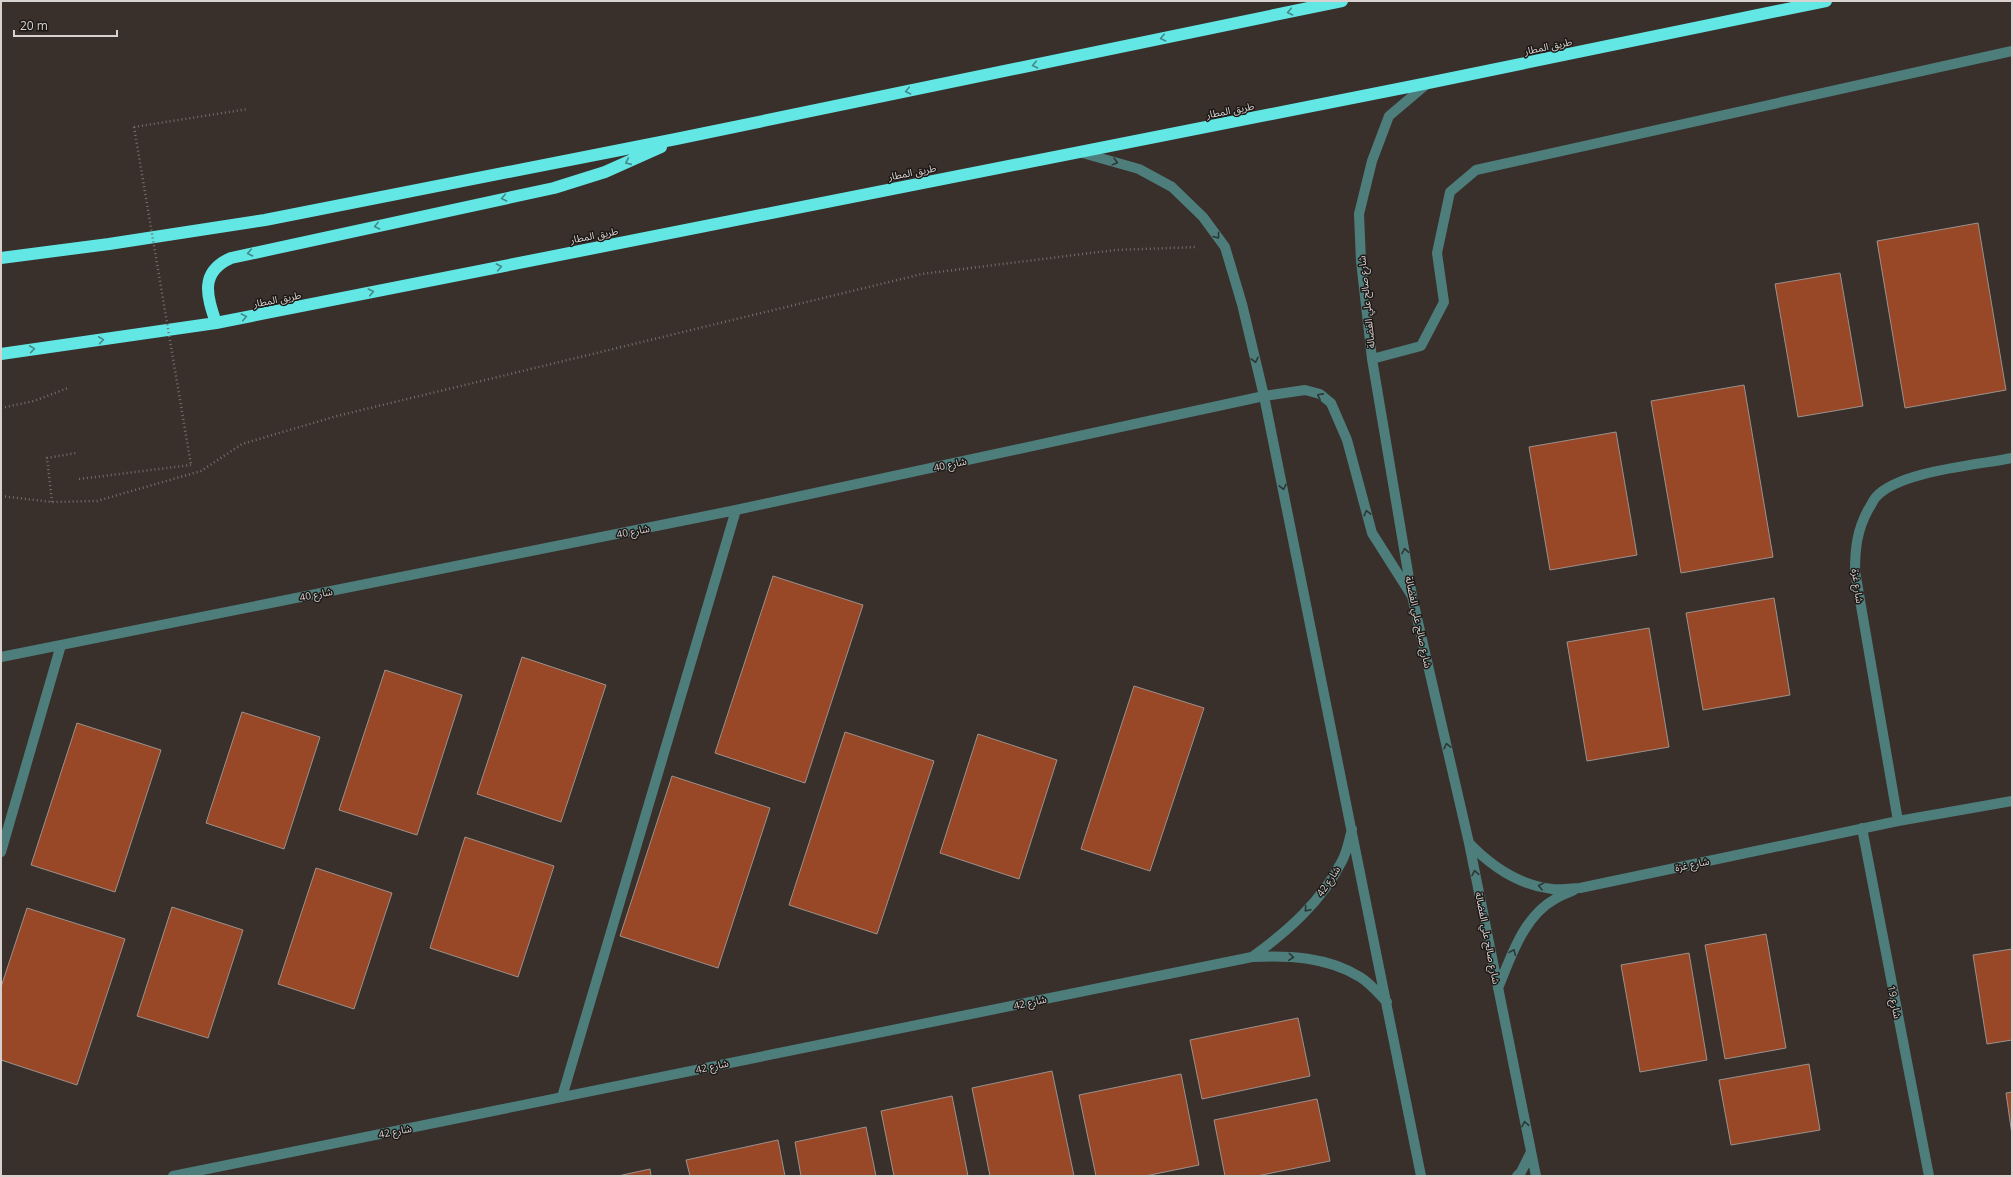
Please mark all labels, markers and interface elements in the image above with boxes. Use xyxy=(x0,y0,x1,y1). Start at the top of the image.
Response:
one-way arrow xyxy=(1287,7,1293,15)
scale bar xyxy=(14,12,117,38)
text: 20 m xyxy=(20,17,48,34)
one-way arrow xyxy=(1159,34,1166,42)
street label: طريق المطار xyxy=(1522,34,1573,58)
one-way arrow xyxy=(1032,60,1038,68)
one-way arrow xyxy=(905,86,911,95)
street label: طريق المطار xyxy=(1204,98,1255,122)
one-way arrow xyxy=(625,157,633,165)
one-way arrow xyxy=(1111,157,1118,166)
street label: طريق المطار xyxy=(886,160,937,184)
one-way arrow xyxy=(501,194,507,202)
one-way arrow xyxy=(374,221,380,229)
street label: طريق المطار xyxy=(568,223,619,247)
one-way arrow xyxy=(1213,232,1220,239)
one-way arrow xyxy=(247,249,253,257)
street label: شارع صالح علي الفضالة xyxy=(1354,254,1379,349)
one-way arrow xyxy=(496,263,502,271)
street label: طريق المطار xyxy=(251,287,302,311)
one-way arrow xyxy=(368,288,374,297)
one-way arrow xyxy=(241,314,247,322)
one-way arrow xyxy=(98,336,105,345)
one-way arrow xyxy=(29,345,35,354)
one-way arrow xyxy=(1251,356,1259,363)
one-way arrow xyxy=(1317,393,1324,400)
street label: شارع 40 xyxy=(932,454,968,475)
one-way arrow xyxy=(1278,484,1286,490)
one-way arrow xyxy=(1363,510,1372,517)
street label: شارع 40 xyxy=(615,521,651,542)
one-way arrow xyxy=(1401,548,1409,554)
street label: شارع غزة xyxy=(1848,568,1867,604)
street label: شارع صالح علي الفضالة xyxy=(1401,575,1436,670)
street label: شارع 40 xyxy=(298,584,334,605)
one-way arrow xyxy=(1443,743,1451,749)
street label: شارع غزة xyxy=(1674,854,1711,875)
street label: شارع 42 xyxy=(1313,863,1344,899)
one-way arrow xyxy=(1471,870,1479,876)
one-way arrow xyxy=(1538,883,1545,891)
street label: شارع صالح علي الفضالة xyxy=(1471,891,1504,986)
one-way arrow xyxy=(1305,904,1312,912)
one-way arrow xyxy=(1508,949,1516,956)
one-way arrow xyxy=(1288,952,1294,961)
street label: شارع 19 xyxy=(1884,984,1905,1020)
street label: شارع 42 xyxy=(1012,992,1048,1013)
street label: شارع 42 xyxy=(694,1056,730,1077)
street label: شارع 42 xyxy=(377,1121,413,1142)
one-way arrow xyxy=(1522,1121,1530,1127)

